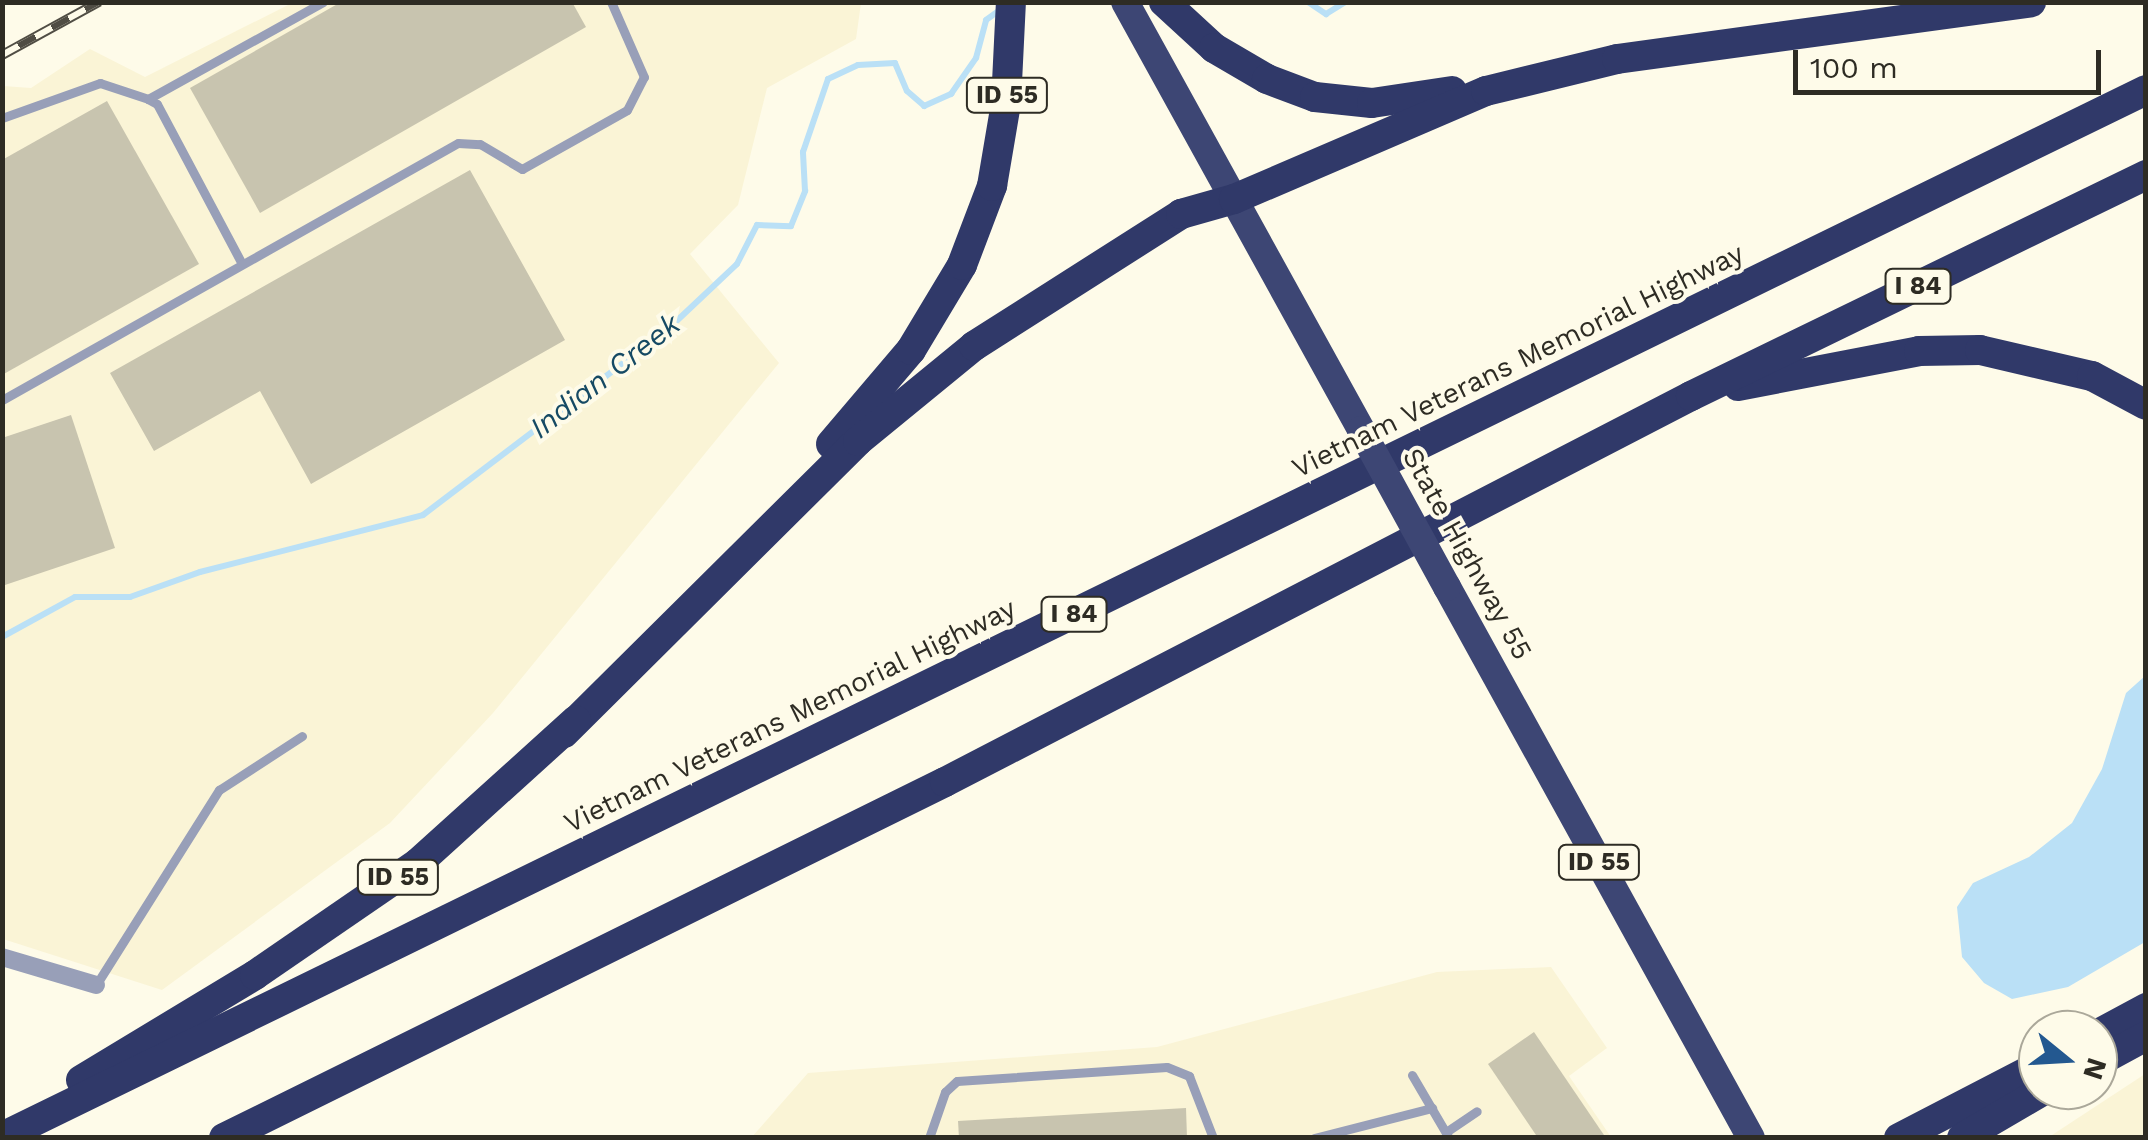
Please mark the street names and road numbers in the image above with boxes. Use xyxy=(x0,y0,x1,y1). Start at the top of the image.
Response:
road number: ID 55 xyxy=(964,75,1050,115)
street label: Vietnam Veterans Memorial Highway xyxy=(1286,236,1750,486)
road number: I 84 xyxy=(1883,266,1953,306)
street label: State Highway 55 xyxy=(1395,442,1539,666)
street label: Vietnam Veterans Memorial Highway xyxy=(558,591,1022,841)
road number: I 84 xyxy=(1039,594,1109,634)
road number: ID 55 xyxy=(1556,842,1642,882)
road number: ID 55 xyxy=(356,857,440,897)

